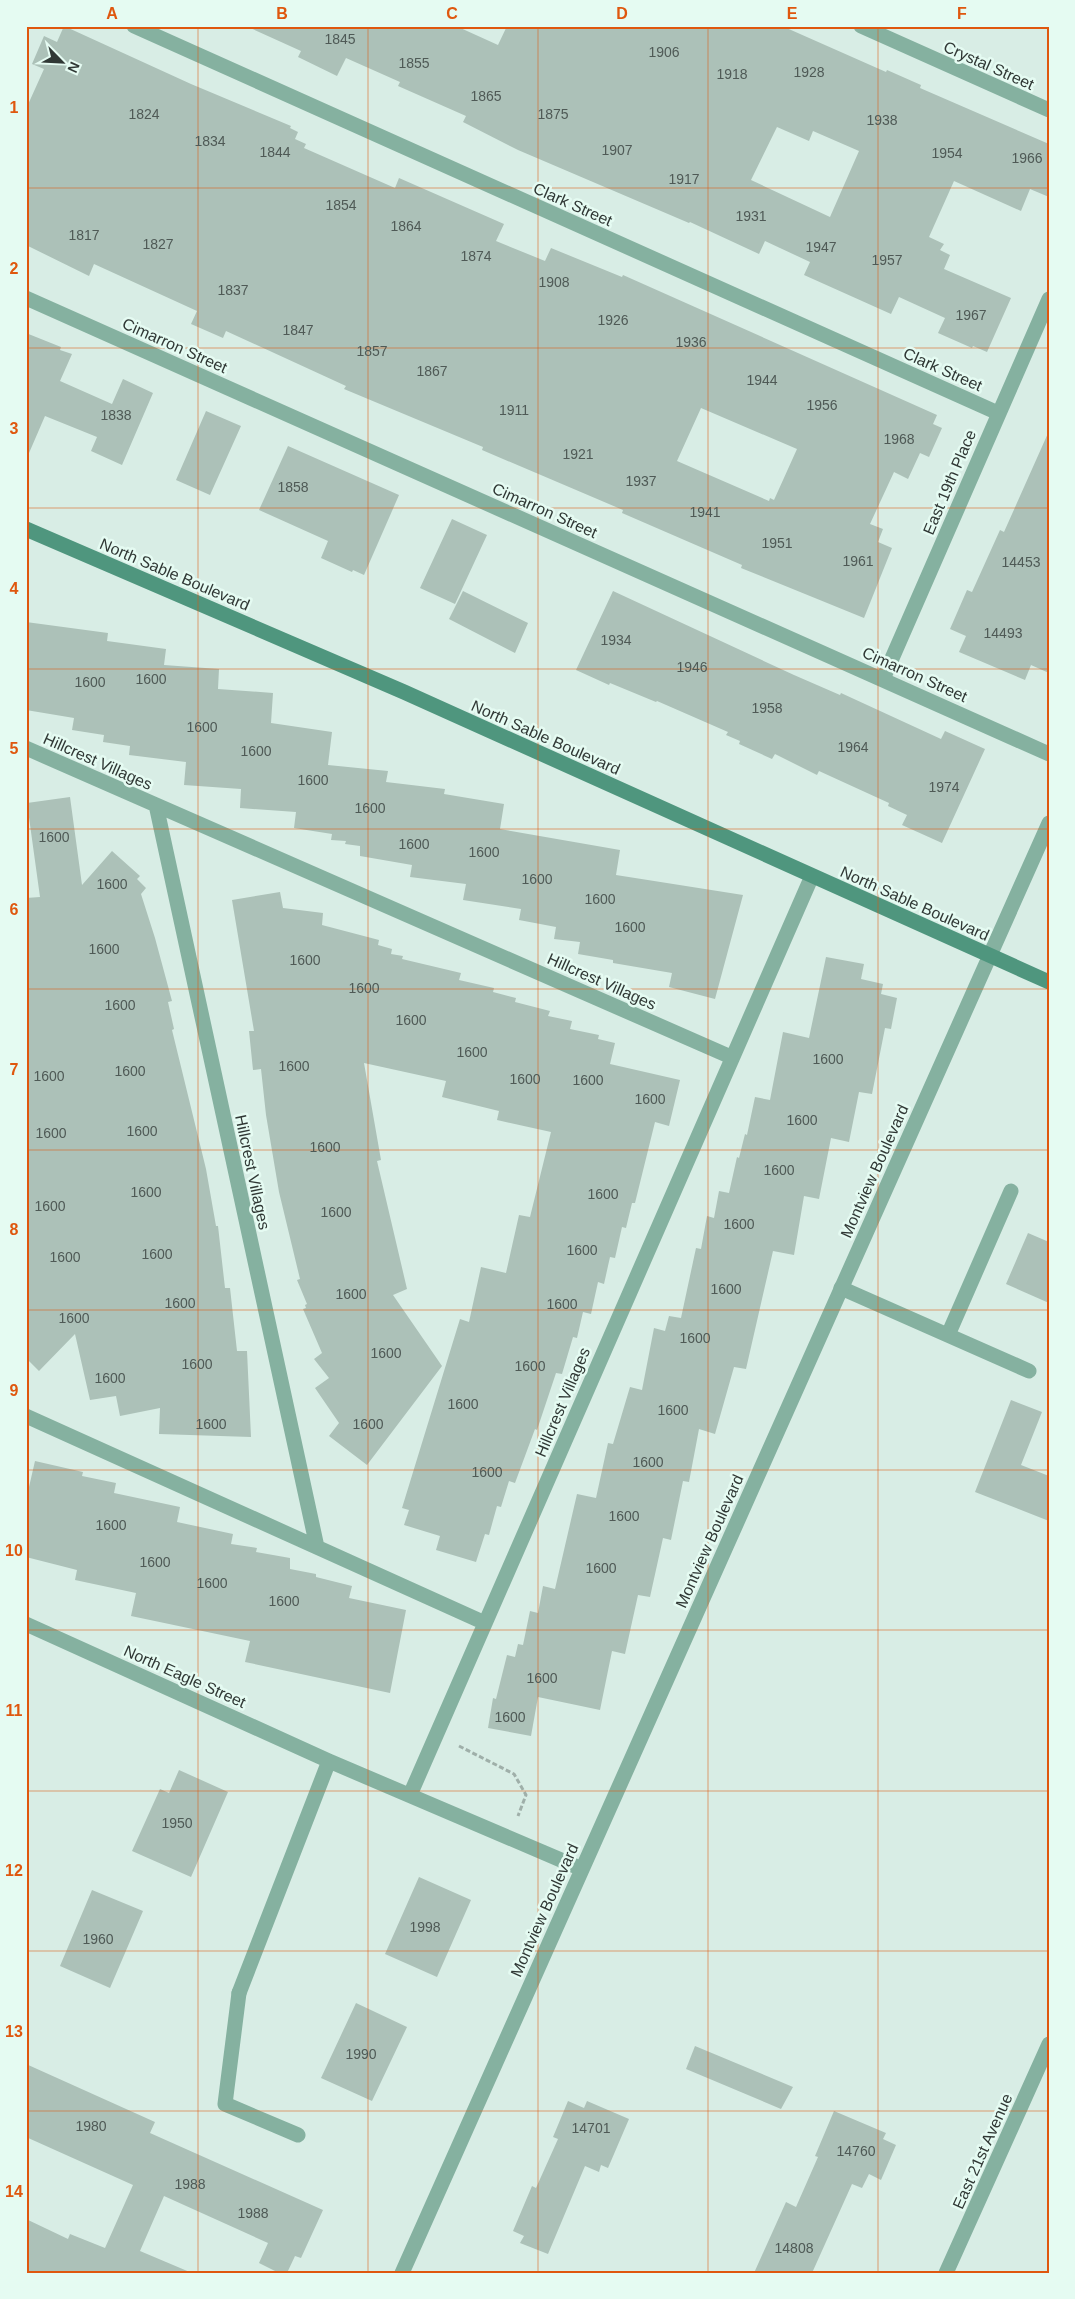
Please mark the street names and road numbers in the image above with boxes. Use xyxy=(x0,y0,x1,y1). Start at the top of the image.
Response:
street label: Crystal Street xyxy=(941,38,1037,93)
street label: Clark Street xyxy=(531,180,615,230)
street label: Cimarron Street xyxy=(120,315,230,376)
street label: Clark Street xyxy=(901,345,985,395)
street label: East 19th Place xyxy=(920,427,979,537)
street label: Cimarron Street xyxy=(490,480,600,541)
street label: North Sable Boulevard xyxy=(97,535,252,614)
street label: Cimarron Street xyxy=(860,644,970,705)
street label: North Sable Boulevard xyxy=(469,697,623,778)
street label: Hillcrest Villages xyxy=(41,730,155,793)
street label: North Sable Boulevard xyxy=(838,863,992,944)
street label: Hillcrest Villages xyxy=(545,950,659,1013)
street label: Montview Boulevard xyxy=(837,1102,912,1240)
street label: Hillcrest Villages xyxy=(232,1113,273,1231)
street label: Hillcrest Villages xyxy=(532,1345,593,1459)
street label: Montview Boulevard xyxy=(672,1472,747,1610)
street label: North Eagle Street xyxy=(121,1642,249,1711)
street label: Montview Boulevard xyxy=(507,1841,582,1979)
street label: East 21st Avenue xyxy=(949,2091,1016,2211)

